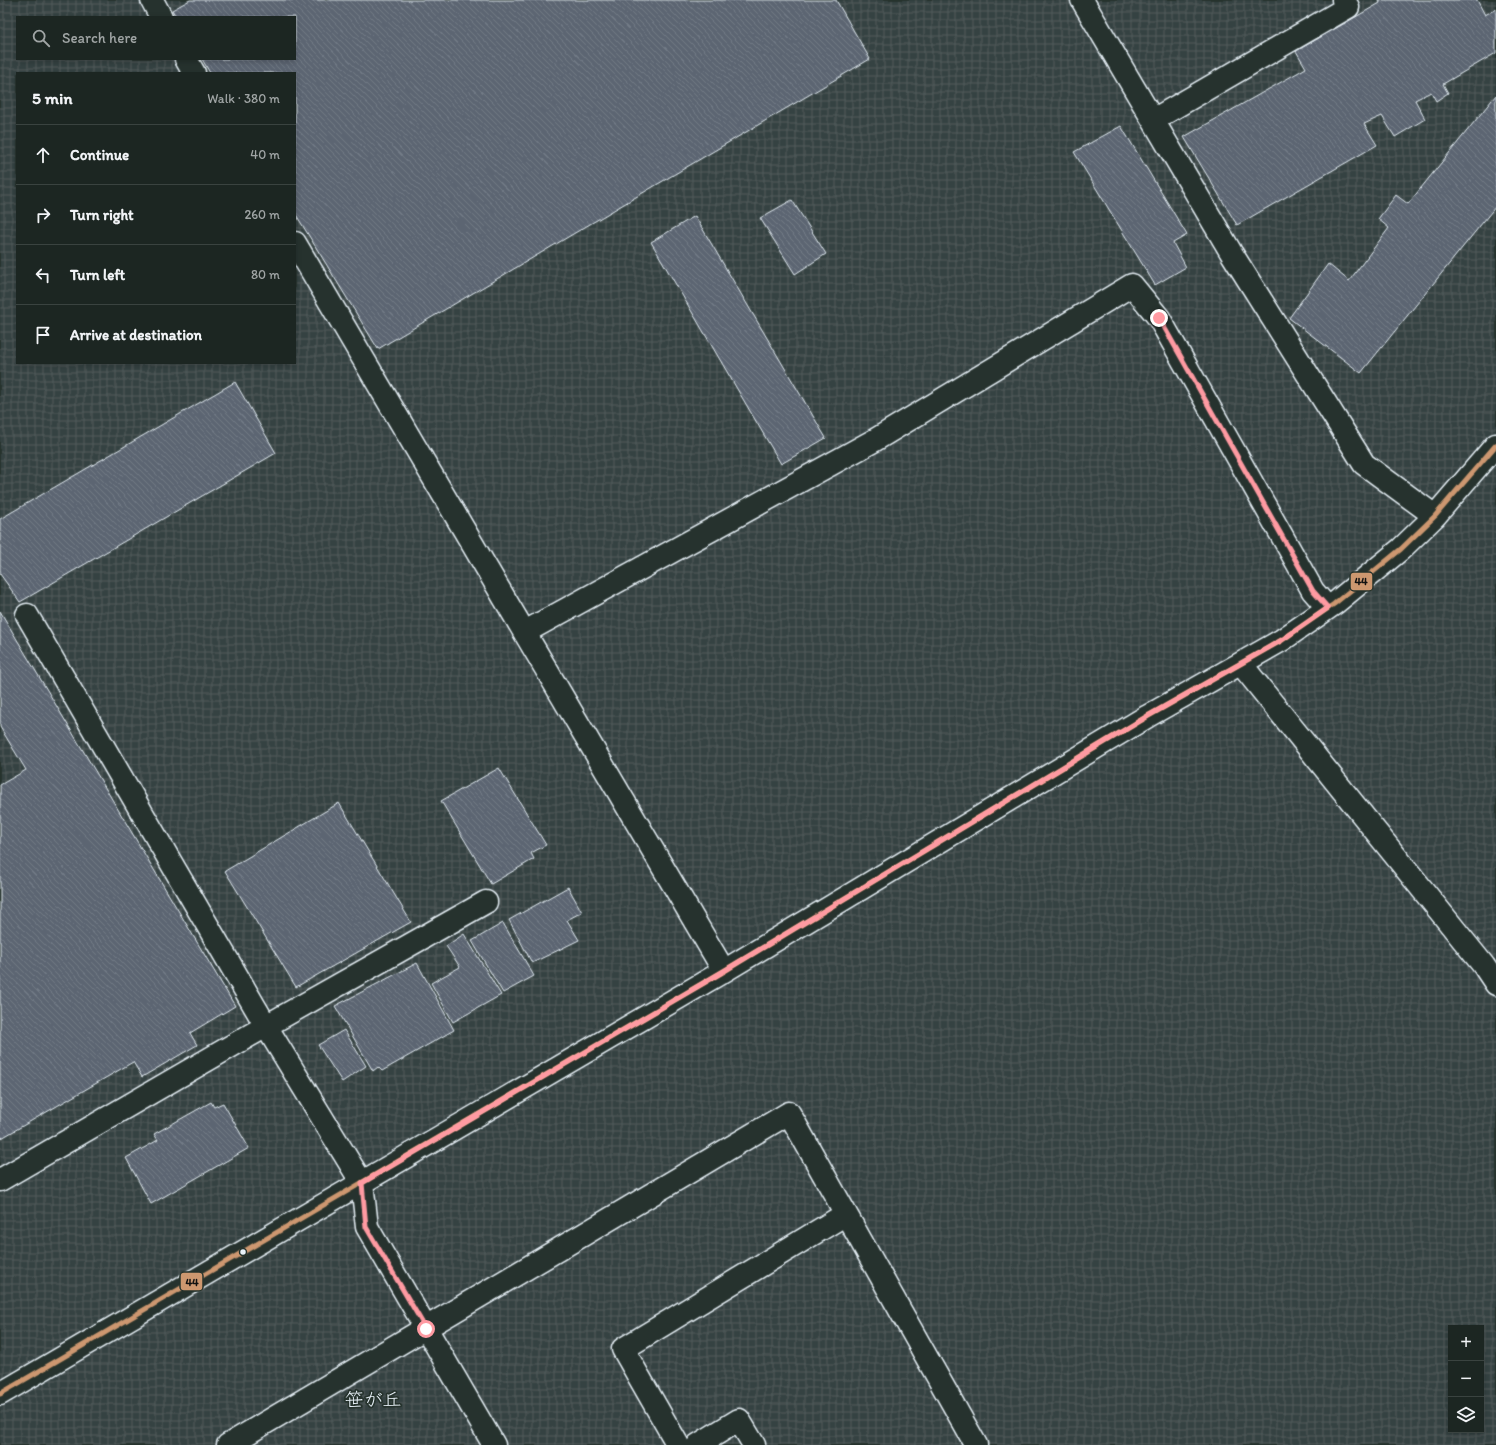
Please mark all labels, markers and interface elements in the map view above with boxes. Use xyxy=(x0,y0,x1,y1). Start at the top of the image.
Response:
search box xyxy=(16,16,296,60)
icon: search xyxy=(30,27,52,49)
text: Search here xyxy=(62,29,137,47)
text: 5 min xyxy=(32,88,72,108)
text: Walk · 380 m xyxy=(207,91,280,106)
icon: ahead xyxy=(32,144,54,166)
text: Continue xyxy=(70,146,129,164)
text: 40 m xyxy=(250,147,280,162)
icon: right xyxy=(32,204,54,226)
text: Turn right xyxy=(70,206,134,224)
text: 260 m xyxy=(244,207,280,222)
icon: left xyxy=(32,264,54,286)
text: Turn left xyxy=(70,266,125,284)
text: 80 m xyxy=(251,267,280,282)
route end xyxy=(1150,309,1168,327)
icon: arrive xyxy=(32,324,54,346)
text: Arrive at destination xyxy=(70,326,202,344)
line badge: 44 xyxy=(1350,572,1373,591)
text: 44 xyxy=(1354,575,1368,588)
unlabelled marker xyxy=(238,1247,248,1257)
line badge: 44 xyxy=(180,1272,203,1291)
text: 44 xyxy=(185,1276,199,1289)
route start xyxy=(417,1320,435,1338)
map controls xyxy=(1448,1325,1484,1433)
button: + xyxy=(1448,1325,1484,1361)
button: − xyxy=(1448,1361,1484,1397)
district label: 笹が丘 xyxy=(344,1388,402,1411)
button: layers xyxy=(1448,1397,1484,1433)

